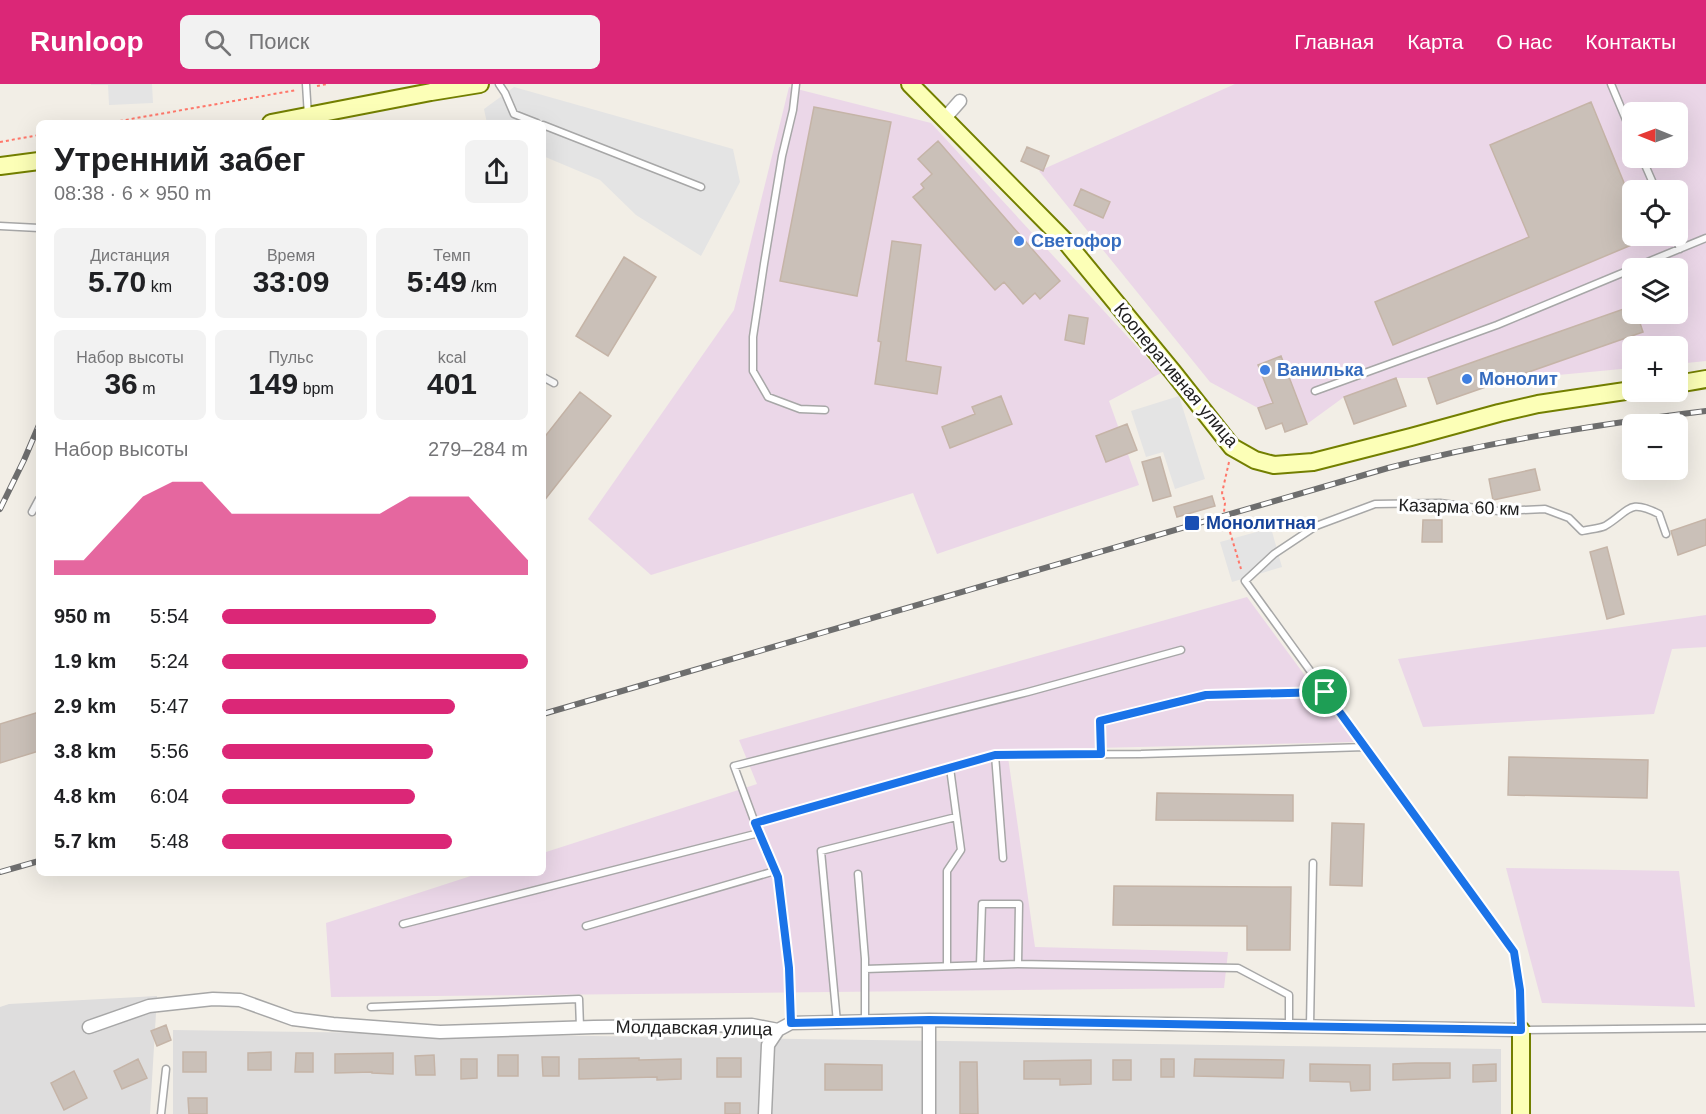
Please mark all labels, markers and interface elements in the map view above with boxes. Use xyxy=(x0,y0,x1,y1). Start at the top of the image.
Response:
search box xyxy=(180,15,600,69)
text: Runloop xyxy=(30,26,144,57)
icon: search xyxy=(201,26,234,59)
text: Поиск xyxy=(249,29,310,54)
text: Главная xyxy=(1294,30,1374,53)
text: Карта xyxy=(1407,30,1463,53)
text: О нас xyxy=(1496,30,1552,53)
text: Контакты xyxy=(1585,30,1676,53)
north arrow xyxy=(1622,102,1688,168)
map controls xyxy=(1622,102,1688,480)
button: share xyxy=(465,140,528,203)
text: Утренний забег xyxy=(54,141,306,178)
button: locate xyxy=(1622,180,1688,246)
text: 08:38 · 6 × 950 m xyxy=(54,182,211,204)
place label: Светофор xyxy=(1031,231,1122,251)
marker: Светофор xyxy=(1012,234,1026,248)
text: Дистанция xyxy=(90,247,170,264)
text: Время xyxy=(267,247,315,264)
text: Темп xyxy=(433,247,471,264)
button: layers xyxy=(1622,258,1688,324)
text: 5.70 xyxy=(88,265,146,298)
text: 33:09 xyxy=(253,265,329,298)
text: 5:49 xyxy=(407,265,467,298)
text: km xyxy=(146,278,172,295)
text: /km xyxy=(467,278,497,295)
street label: Кооперативная улица xyxy=(1110,299,1243,452)
button: + xyxy=(1622,336,1688,402)
text: Набор высоты xyxy=(76,349,184,366)
text: Пульс xyxy=(269,349,313,366)
text: kcal xyxy=(438,349,466,366)
place label: Ванилька xyxy=(1277,360,1364,380)
marker: Ванилька xyxy=(1258,363,1272,377)
text: 36 xyxy=(104,367,138,400)
text: 149 xyxy=(248,367,298,400)
text: 401 xyxy=(427,367,477,400)
place label: Монолит xyxy=(1479,369,1558,389)
marker: Монолит xyxy=(1460,372,1474,386)
text: m xyxy=(138,380,156,397)
text: bpm xyxy=(298,380,334,397)
button: − xyxy=(1622,414,1688,480)
text: Набор высоты xyxy=(54,438,188,460)
text: 279–284 m xyxy=(428,438,528,460)
street label: Казарма 60 км xyxy=(1398,495,1520,519)
place label: Монолитная xyxy=(1206,513,1316,533)
marker: Монолитная xyxy=(1183,514,1201,532)
text: 950 m xyxy=(54,605,111,627)
text: 5:54 xyxy=(150,605,189,627)
text: 1.9 km xyxy=(54,650,116,672)
text: 5:24 xyxy=(150,650,189,672)
pin xyxy=(1299,666,1350,717)
icon: arrive xyxy=(1308,675,1341,708)
text: 2.9 km xyxy=(54,695,116,717)
text: 5:47 xyxy=(150,695,189,717)
text: 3.8 km xyxy=(54,740,116,762)
text: 5:56 xyxy=(150,740,189,762)
text: 4.8 km xyxy=(54,785,116,807)
text: 6:04 xyxy=(150,785,189,807)
text: 5.7 km xyxy=(54,830,116,852)
text: 5:48 xyxy=(150,830,189,852)
street label: Молдавская улица xyxy=(615,1017,774,1039)

